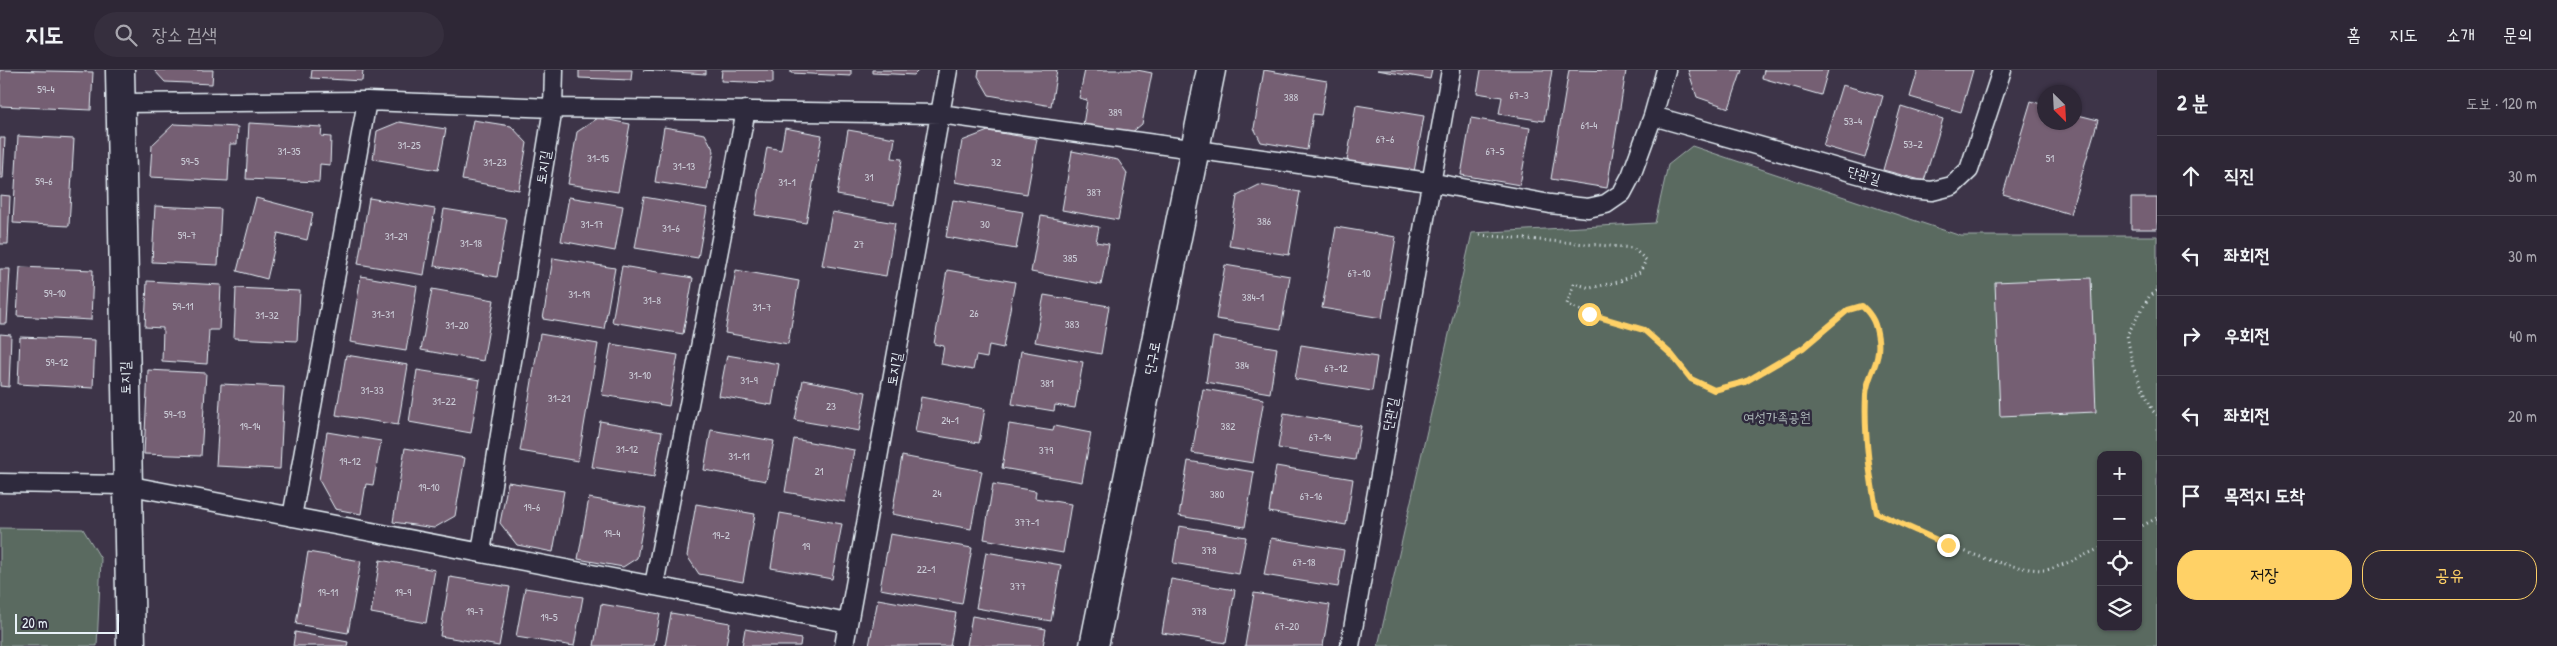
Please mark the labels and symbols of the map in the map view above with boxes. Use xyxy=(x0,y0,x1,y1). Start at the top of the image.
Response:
house number: 59-4 xyxy=(37,82,55,96)
north arrow xyxy=(2037,85,2082,130)
house number: 67-3 xyxy=(1509,88,1529,102)
house number: 388 xyxy=(1284,90,1298,104)
house number: 389 xyxy=(1108,105,1122,119)
house number: 53-4 xyxy=(1844,114,1862,128)
house number: 61-4 xyxy=(1581,118,1597,132)
house number: 67-6 xyxy=(1376,132,1395,146)
house number: 53-2 xyxy=(1903,137,1923,151)
house number: 31-25 xyxy=(397,138,421,152)
house number: 31-35 xyxy=(278,144,301,158)
house number: 67-5 xyxy=(1486,144,1505,158)
street label: 토지길 xyxy=(530,148,555,185)
house number: 31-15 xyxy=(587,151,609,165)
house number: 51 xyxy=(2046,151,2054,165)
house number: 59-5 xyxy=(181,154,199,168)
house number: 31-23 xyxy=(483,155,507,169)
house number: 32 xyxy=(991,155,1001,169)
house number: 31-13 xyxy=(673,159,695,173)
street label: 단관길 xyxy=(1845,161,1884,189)
house number: 31 xyxy=(865,170,873,184)
house number: 59-6 xyxy=(35,174,53,188)
house number: 31-1 xyxy=(778,175,796,189)
house number: 387 xyxy=(1086,185,1102,199)
house number: 386 xyxy=(1257,214,1272,228)
house number: 31-17 xyxy=(581,217,603,231)
house number: 30 xyxy=(980,217,990,231)
house number: 31-6 xyxy=(662,221,680,235)
house number: 59-7 xyxy=(178,228,196,242)
house number: 31-29 xyxy=(385,229,407,243)
house number: 31-18 xyxy=(460,236,482,250)
house number: 27 xyxy=(854,237,864,251)
house number: 385 xyxy=(1063,251,1078,265)
house number: 67-10 xyxy=(1347,266,1371,280)
house number: 59-10 xyxy=(44,286,66,300)
house number: 31-19 xyxy=(568,287,590,301)
house number: 384-1 xyxy=(1242,290,1264,304)
house number: 31-8 xyxy=(643,293,661,307)
house number: 59-11 xyxy=(172,299,194,313)
house number: 31-7 xyxy=(753,300,771,314)
route start xyxy=(1578,303,1601,326)
house number: 26 xyxy=(969,306,979,320)
house number: 31-31 xyxy=(372,307,394,321)
house number: 31-32 xyxy=(255,308,279,322)
house number: 383 xyxy=(1065,317,1079,331)
house number: 31-20 xyxy=(445,318,469,332)
street label: 단구로 xyxy=(1139,340,1164,376)
street label: 토지길 xyxy=(881,350,906,387)
house number: 59-12 xyxy=(46,355,68,369)
house number: 384 xyxy=(1235,358,1249,372)
street label: 토지길 xyxy=(115,360,134,395)
house number: 67-12 xyxy=(1324,361,1348,375)
house number: 31-10 xyxy=(629,368,651,382)
house number: 31-9 xyxy=(740,373,758,387)
house number: 381 xyxy=(1040,376,1054,390)
house number: 31-33 xyxy=(360,383,384,397)
house number: 31-21 xyxy=(548,391,570,405)
house number: 31-22 xyxy=(432,394,456,408)
street label: 단관길 xyxy=(1377,395,1402,432)
house number: 23 xyxy=(826,399,836,413)
house number: 59-13 xyxy=(164,407,186,421)
park label: 여성가족공원 xyxy=(1743,407,1811,426)
house number: 24-1 xyxy=(941,413,959,427)
house number: 19-14 xyxy=(240,419,260,433)
house number: 382 xyxy=(1221,419,1235,433)
house number: 67-14 xyxy=(1309,430,1331,444)
house number: 31-12 xyxy=(616,442,638,456)
house number: 379 xyxy=(1039,443,1053,457)
house number: 31-11 xyxy=(728,449,750,463)
house number: 19-12 xyxy=(339,454,361,468)
house number: 21 xyxy=(814,464,824,478)
house number: 19-10 xyxy=(418,480,440,494)
house number: 24 xyxy=(932,486,942,500)
house number: 380 xyxy=(1210,487,1224,501)
house number: 67-16 xyxy=(1300,489,1323,503)
house number: 19-6 xyxy=(524,500,541,514)
house number: 377-1 xyxy=(1015,515,1039,529)
house number: 19-4 xyxy=(604,526,620,540)
house number: 19-2 xyxy=(712,528,730,542)
route end xyxy=(1937,534,1960,557)
house number: 19 xyxy=(802,539,810,553)
house number: 378 xyxy=(1201,543,1217,557)
house number: 67-18 xyxy=(1292,555,1316,569)
house number: 22-1 xyxy=(917,562,935,576)
house number: 377 xyxy=(1010,579,1026,593)
house number: 19-11 xyxy=(318,585,338,599)
house number: 19-9 xyxy=(395,585,411,599)
house number: 19-7 xyxy=(466,604,484,618)
house number: 378 xyxy=(1191,604,1207,618)
house number: 19-5 xyxy=(540,610,558,624)
scale bar xyxy=(15,611,119,634)
house number: 67-20 xyxy=(1275,619,1299,633)

